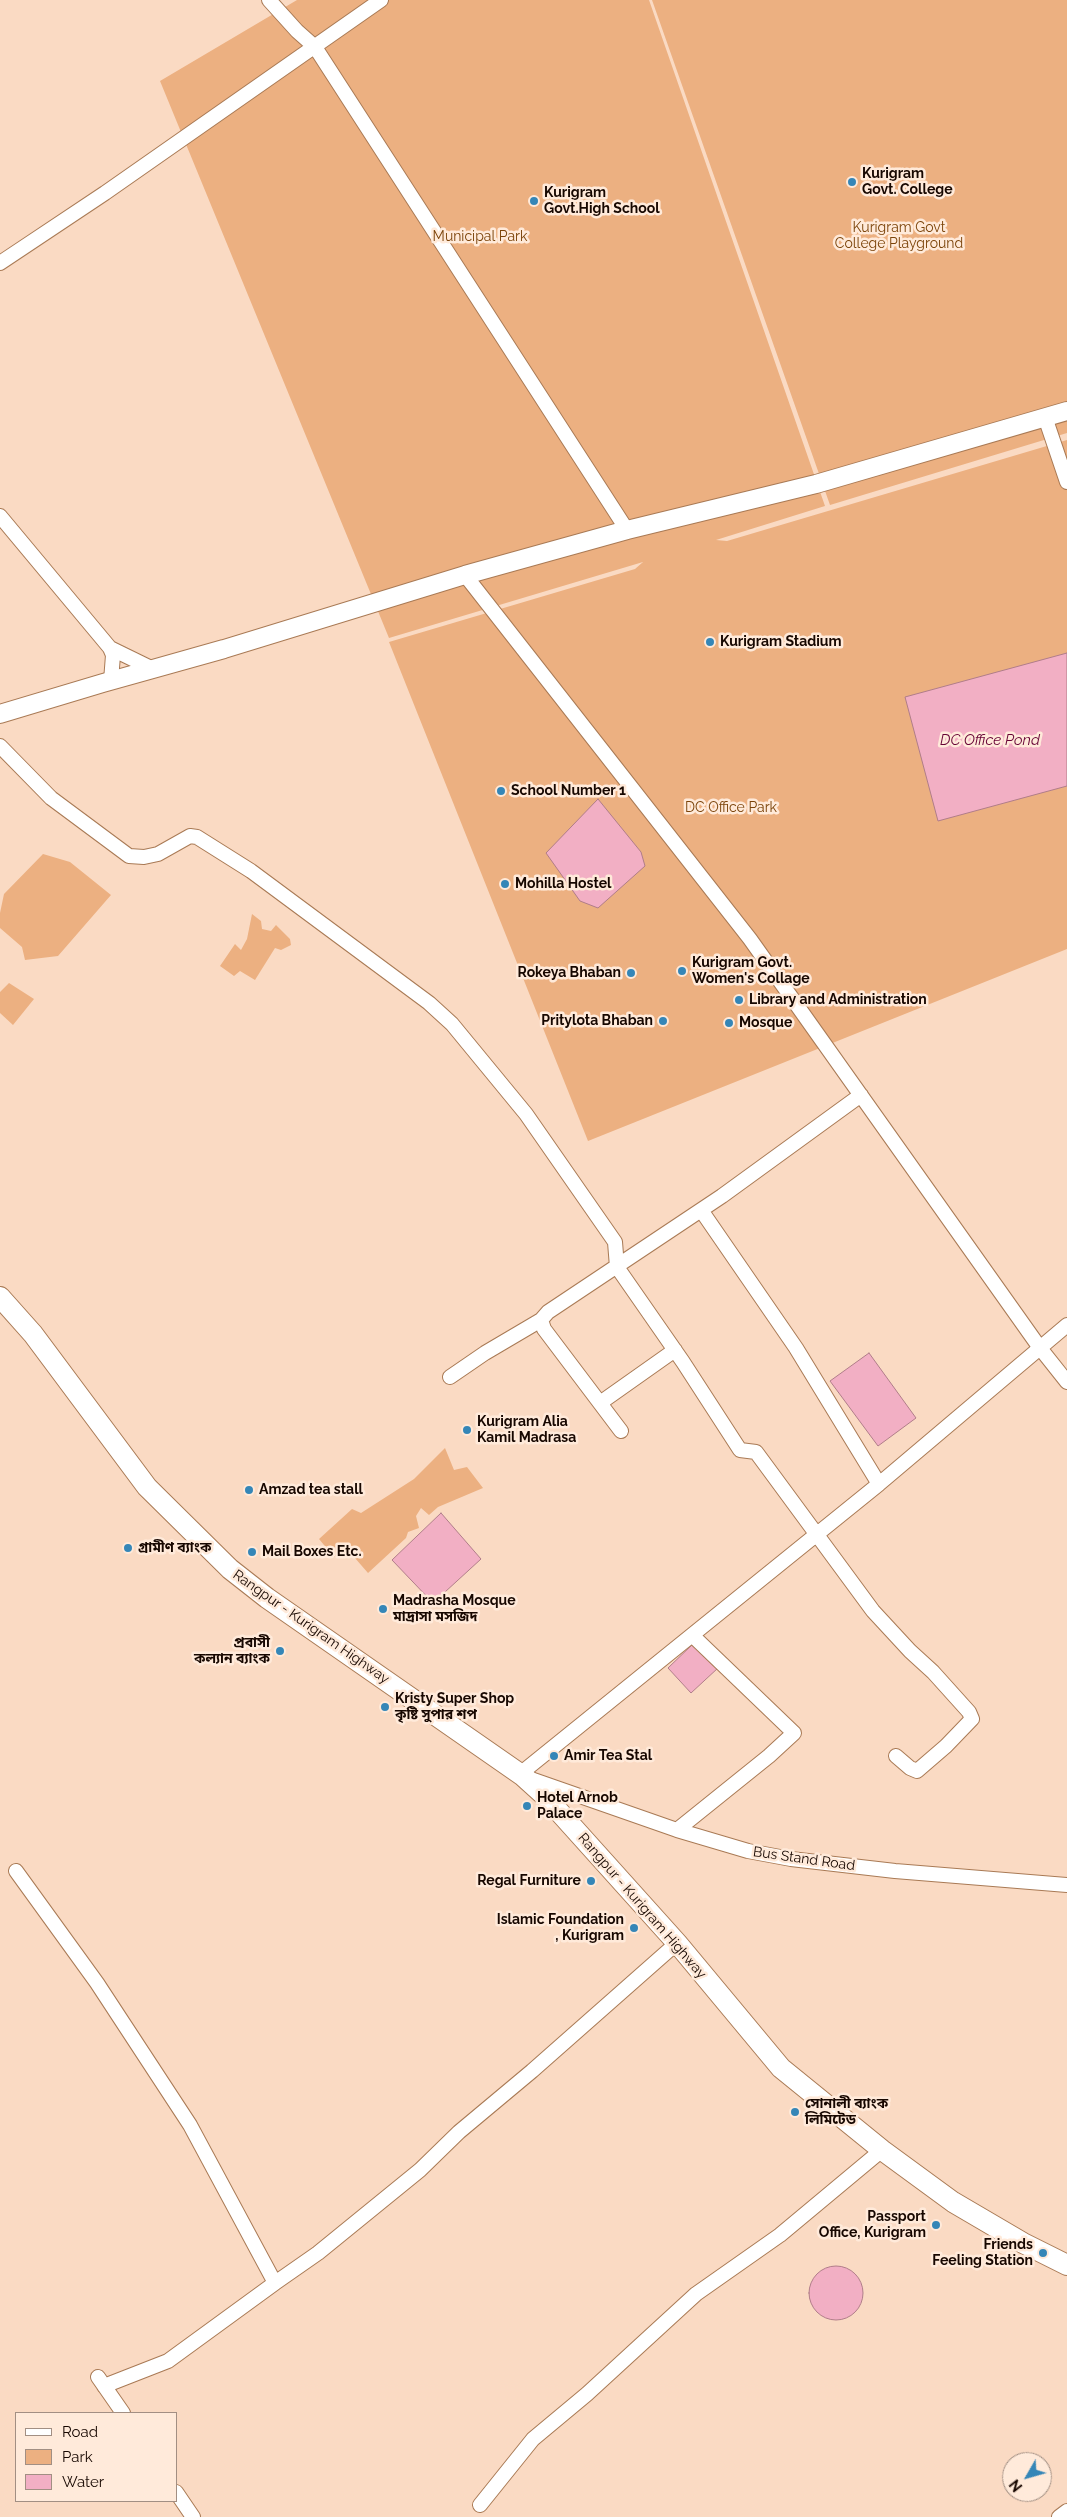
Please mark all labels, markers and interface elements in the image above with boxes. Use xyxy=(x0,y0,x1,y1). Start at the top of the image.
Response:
place label: Kurigram Govt. College xyxy=(862,166,953,198)
marker: Kurigram Govt. College xyxy=(846,176,858,188)
place label: Kurigram Govt.High School xyxy=(544,185,660,218)
marker: Kurigram Govt.High School xyxy=(528,195,540,207)
park label: Kurigram Govt College Playground xyxy=(835,220,963,252)
park label: Municipal Park xyxy=(433,229,527,245)
place label: Kurigram Stadium xyxy=(720,634,842,650)
marker: Kurigram Stadium xyxy=(704,636,716,648)
water label: DC Office Pond xyxy=(940,731,1040,749)
place label: School Number 1 xyxy=(511,783,626,799)
marker: School Number 1 xyxy=(495,785,507,797)
park label: DC Office Park xyxy=(685,800,777,816)
place label: Mohilla Hostel xyxy=(515,876,612,892)
marker: Mohilla Hostel xyxy=(499,878,511,890)
place label: Kurigram Govt. Women's Collage xyxy=(692,955,810,988)
place label: Rokeya Bhaban xyxy=(518,965,621,981)
marker: Kurigram Govt. Women's Collage xyxy=(676,965,688,977)
marker: Rokeya Bhaban xyxy=(625,967,637,979)
place label: Library and Administration xyxy=(749,992,927,1008)
marker: Library and Administration xyxy=(733,994,745,1006)
place label: Pritylota Bhaban xyxy=(541,1013,653,1029)
marker: Pritylota Bhaban xyxy=(657,1015,669,1027)
place label: Mosque xyxy=(739,1015,792,1031)
marker: Mosque xyxy=(723,1017,735,1029)
place label: Kurigram Alia Kamil Madrasa xyxy=(477,1414,576,1446)
marker: Kurigram Alia Kamil Madrasa xyxy=(461,1424,473,1436)
place label: Amzad tea stall xyxy=(259,1482,363,1498)
marker: Amzad tea stall xyxy=(243,1484,255,1496)
place label: গ্রামীণ ব্যাংক xyxy=(138,1540,211,1556)
marker: গ্রামীণ ব্যাংক xyxy=(122,1542,134,1554)
place label: Mail Boxes Etc. xyxy=(262,1544,362,1560)
marker: Mail Boxes Etc. xyxy=(246,1546,258,1558)
street label: Rangpur - Kurigram Highway xyxy=(229,1566,393,1688)
place label: Madrasha Mosque মাদ্রাসা মসজিদ xyxy=(393,1593,516,1625)
marker: Madrasha Mosque মাদ্রাসা মসজিদ xyxy=(377,1603,389,1615)
place label: প্রবাসী কল্যান ব্যাংক xyxy=(194,1635,270,1668)
marker: প্রবাসী কল্যান ব্যাংক xyxy=(274,1645,286,1657)
place label: Kristy Super Shop কৃষ্টি সুপার শপ xyxy=(395,1691,514,1724)
marker: Kristy Super Shop কৃষ্টি সুপার শপ xyxy=(379,1701,391,1713)
place label: Amir Tea Stal xyxy=(564,1748,652,1764)
marker: Amir Tea Stal xyxy=(548,1750,560,1762)
place label: Hotel Arnob Palace xyxy=(537,1790,618,1822)
marker: Hotel Arnob Palace xyxy=(521,1800,533,1812)
street label: Rangpur - Kurigram Highway xyxy=(574,1830,710,1982)
street label: Bus Stand Road xyxy=(752,1844,856,1874)
place label: Regal Furniture xyxy=(477,1873,581,1889)
marker: Regal Furniture xyxy=(585,1875,597,1887)
place label: Islamic Foundation , Kurigram xyxy=(497,1912,624,1944)
marker: Islamic Foundation , Kurigram xyxy=(628,1922,640,1934)
place label: সোনালী ব্যাংক লিমিটেড xyxy=(805,2096,888,2128)
marker: সোনালী ব্যাংক লিমিটেড xyxy=(789,2106,801,2118)
place label: Passport Office, Kurigram xyxy=(819,2209,926,2242)
marker: Passport Office, Kurigram xyxy=(930,2219,942,2231)
place label: Friends Feeling Station xyxy=(932,2237,1033,2270)
marker: Friends Feeling Station xyxy=(1037,2247,1049,2259)
legend xyxy=(15,2412,178,2502)
text: Road xyxy=(62,2423,98,2441)
text: Park xyxy=(62,2448,93,2466)
north arrow xyxy=(1002,2452,1052,2502)
text: Water xyxy=(62,2473,104,2491)
text: N xyxy=(1006,2476,1026,2495)

